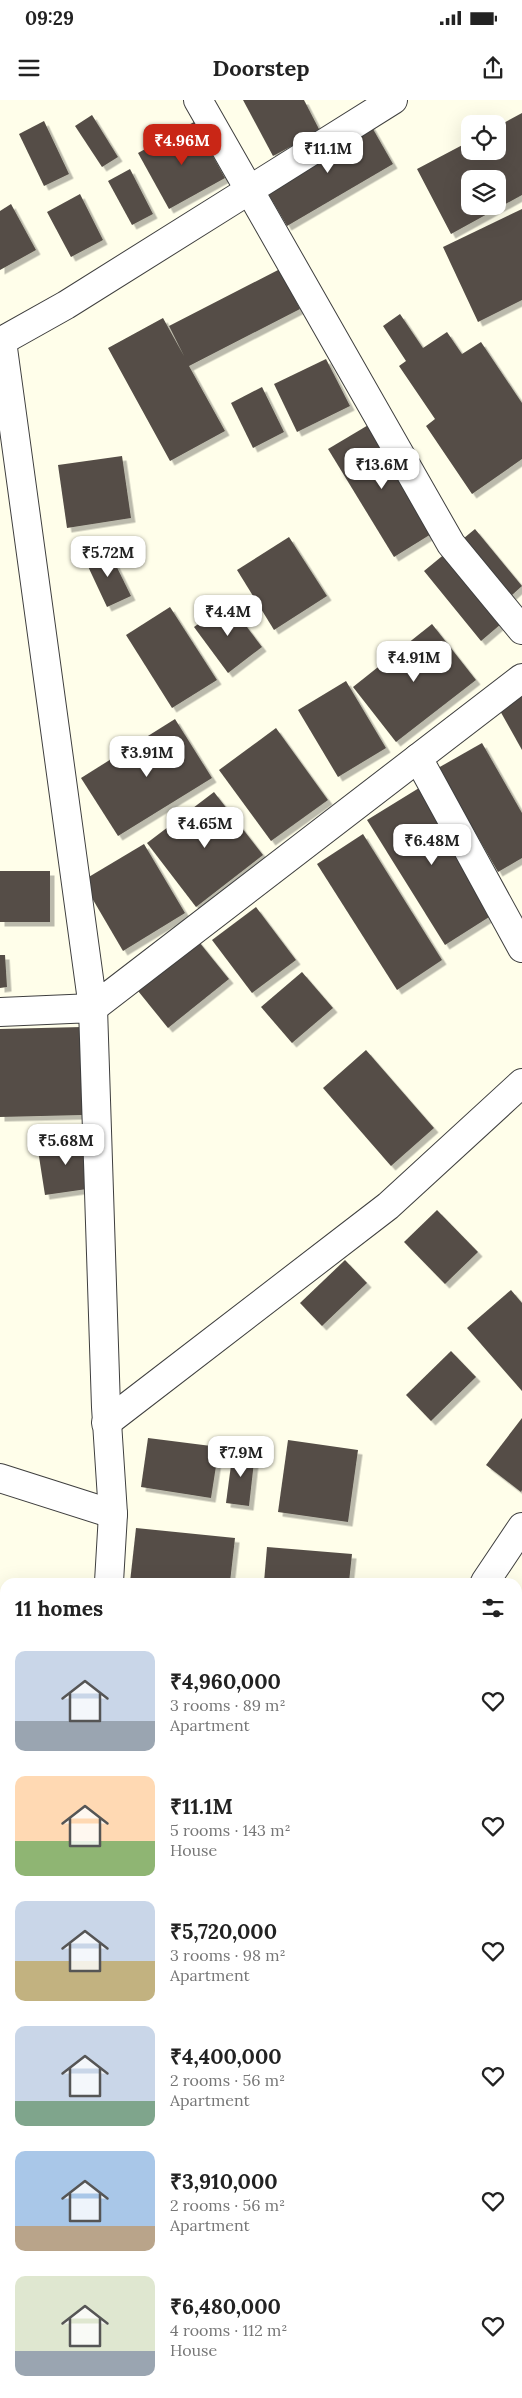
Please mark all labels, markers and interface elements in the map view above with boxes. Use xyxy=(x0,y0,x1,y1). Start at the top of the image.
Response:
text: 09:29 xyxy=(25,6,74,30)
icon: menu xyxy=(15,54,43,82)
text: Doorstep xyxy=(213,54,309,82)
icon: share xyxy=(479,54,507,82)
map controls xyxy=(461,115,506,215)
button: locate xyxy=(461,115,506,160)
pin: ₹4.96M xyxy=(141,123,223,166)
text: ₹4.96M xyxy=(154,130,210,150)
pin: ₹11.1M xyxy=(287,132,369,174)
text: ₹11.1M xyxy=(304,138,352,158)
button: layers xyxy=(461,170,506,215)
pin: ₹13.6M xyxy=(341,448,423,490)
text: ₹13.6M xyxy=(355,454,409,474)
pin: ₹5.72M xyxy=(67,536,149,578)
text: ₹5.72M xyxy=(82,542,134,562)
pin: ₹4.4M xyxy=(193,594,263,637)
text: ₹4.4M xyxy=(205,601,251,621)
pin: ₹4.91M xyxy=(373,640,455,683)
text: ₹4.91M xyxy=(388,647,440,667)
pin: ₹3.91M xyxy=(106,736,188,778)
text: ₹3.91M xyxy=(120,742,174,762)
pin: ₹4.65M xyxy=(164,806,246,849)
text: ₹4.65M xyxy=(177,813,233,833)
pin: ₹6.48M xyxy=(391,824,473,866)
text: ₹6.48M xyxy=(404,830,460,850)
pin: ₹5.68M xyxy=(25,1124,107,1166)
text: ₹5.68M xyxy=(38,1130,94,1150)
pin: ₹7.9M xyxy=(206,1436,276,1478)
text: ₹7.9M xyxy=(219,1442,263,1462)
icon: filters xyxy=(479,1594,507,1622)
text: 11 homes xyxy=(15,1595,103,1622)
text: ₹4,960,000 xyxy=(170,1668,281,1695)
icon: home xyxy=(55,1671,115,1731)
icon: heart xyxy=(479,1687,507,1715)
text: 3 rooms · 89 m² xyxy=(170,1695,286,1715)
text: Apartment xyxy=(170,1715,250,1735)
text: ₹11.1M xyxy=(170,1793,233,1820)
icon: home xyxy=(55,1796,115,1856)
icon: heart xyxy=(479,1812,507,1840)
text: 5 rooms · 143 m² xyxy=(170,1820,291,1840)
text: House xyxy=(170,1840,217,1860)
text: ₹5,720,000 xyxy=(170,1918,277,1945)
icon: home xyxy=(55,1921,115,1981)
icon: heart xyxy=(479,1937,507,1965)
text: 3 rooms · 98 m² xyxy=(170,1945,286,1965)
text: Apartment xyxy=(170,1965,250,1985)
text: ₹4,400,000 xyxy=(170,2043,282,2070)
icon: home xyxy=(55,2046,115,2106)
icon: heart xyxy=(479,2062,507,2090)
text: 2 rooms · 56 m² xyxy=(170,2070,285,2090)
text: Apartment xyxy=(170,2090,250,2110)
text: ₹3,910,000 xyxy=(170,2168,278,2195)
icon: home xyxy=(55,2171,115,2231)
icon: heart xyxy=(479,2187,507,2215)
text: 2 rooms · 56 m² xyxy=(170,2195,285,2215)
text: Apartment xyxy=(170,2215,250,2235)
text: ₹6,480,000 xyxy=(170,2293,281,2320)
icon: home xyxy=(55,2296,115,2356)
icon: heart xyxy=(479,2312,507,2340)
text: 4 rooms · 112 m² xyxy=(170,2320,287,2340)
text: House xyxy=(170,2340,217,2360)

